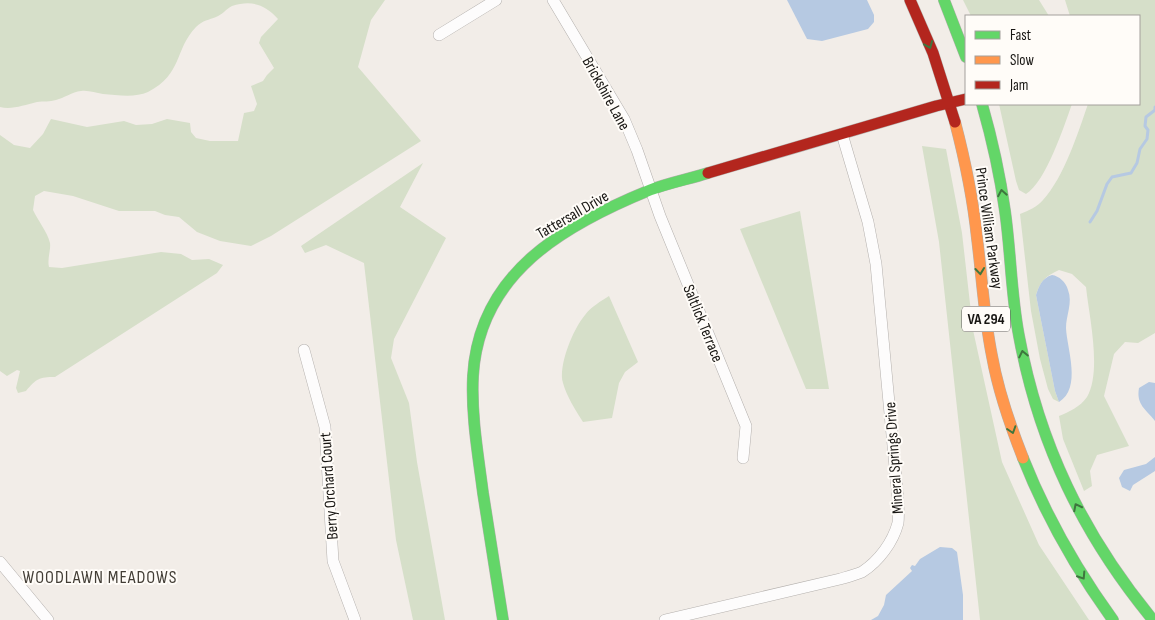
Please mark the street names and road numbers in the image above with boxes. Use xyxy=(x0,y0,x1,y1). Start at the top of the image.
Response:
street label: Brickshire Lane xyxy=(578,54,634,134)
street label: Prince William Parkway xyxy=(971,166,1006,290)
street label: Tattersall Drive xyxy=(533,187,612,244)
street label: Saltlick Terrace xyxy=(678,282,727,365)
road number: VA 294 xyxy=(962,306,1010,332)
street label: Mineral Springs Drive xyxy=(881,401,908,515)
street label: Berry Orchard Court xyxy=(316,432,343,540)

